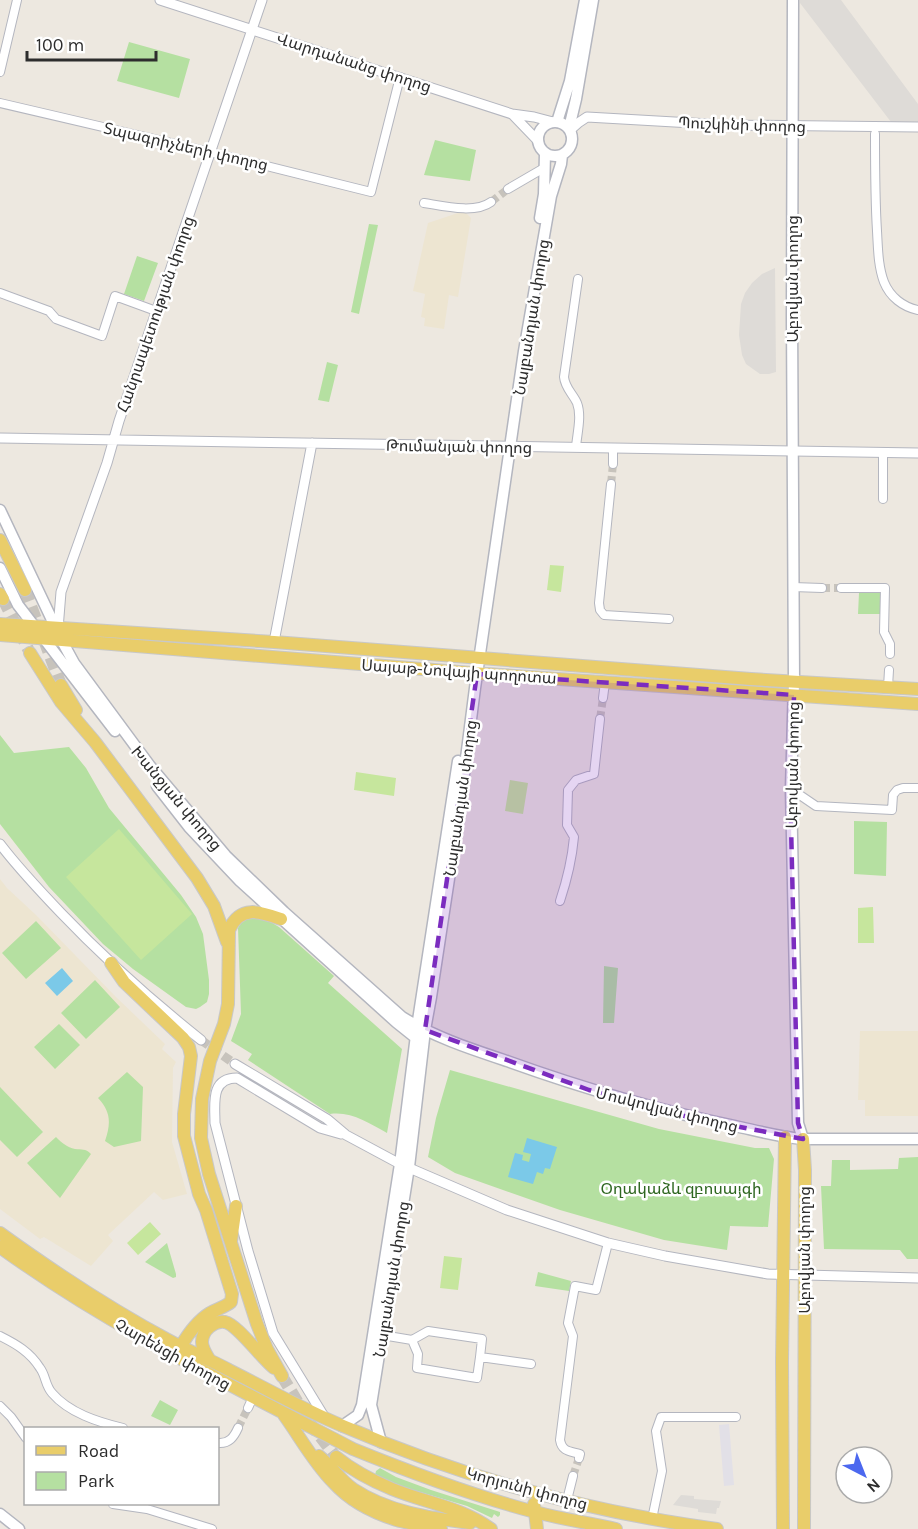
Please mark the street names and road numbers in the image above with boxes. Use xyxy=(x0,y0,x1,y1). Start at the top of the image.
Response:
street label: Վարդանանց փողոց xyxy=(274,28,434,97)
street label: Պուշկինի փողոց xyxy=(678,113,806,136)
street label: Տպագրիչների փողոց xyxy=(102,118,270,175)
street label: Հանրապետության փողոց xyxy=(113,214,198,415)
street label: Աբովյան փողոց xyxy=(783,215,802,343)
street label: Նալբանդյան փողոց xyxy=(510,238,553,397)
street label: Թումանյան փողոց xyxy=(386,436,532,457)
street label: Սայաթ-Նովայի պողոտա xyxy=(361,655,557,688)
street label: Աբովյան փողոց xyxy=(782,701,803,829)
street label: Նալբանդյան փողոց xyxy=(440,719,481,878)
street label: Խանջյան փողոց xyxy=(127,742,226,855)
street label: Մոսկովյան փողոց xyxy=(594,1083,740,1136)
street label: Աբովյան փողոց xyxy=(795,1186,814,1314)
street label: Նալբանդյան փողոց xyxy=(370,1200,413,1359)
street label: Չարենցի փողոց xyxy=(112,1315,234,1394)
street label: Կորյունի փողոց xyxy=(464,1463,590,1514)

